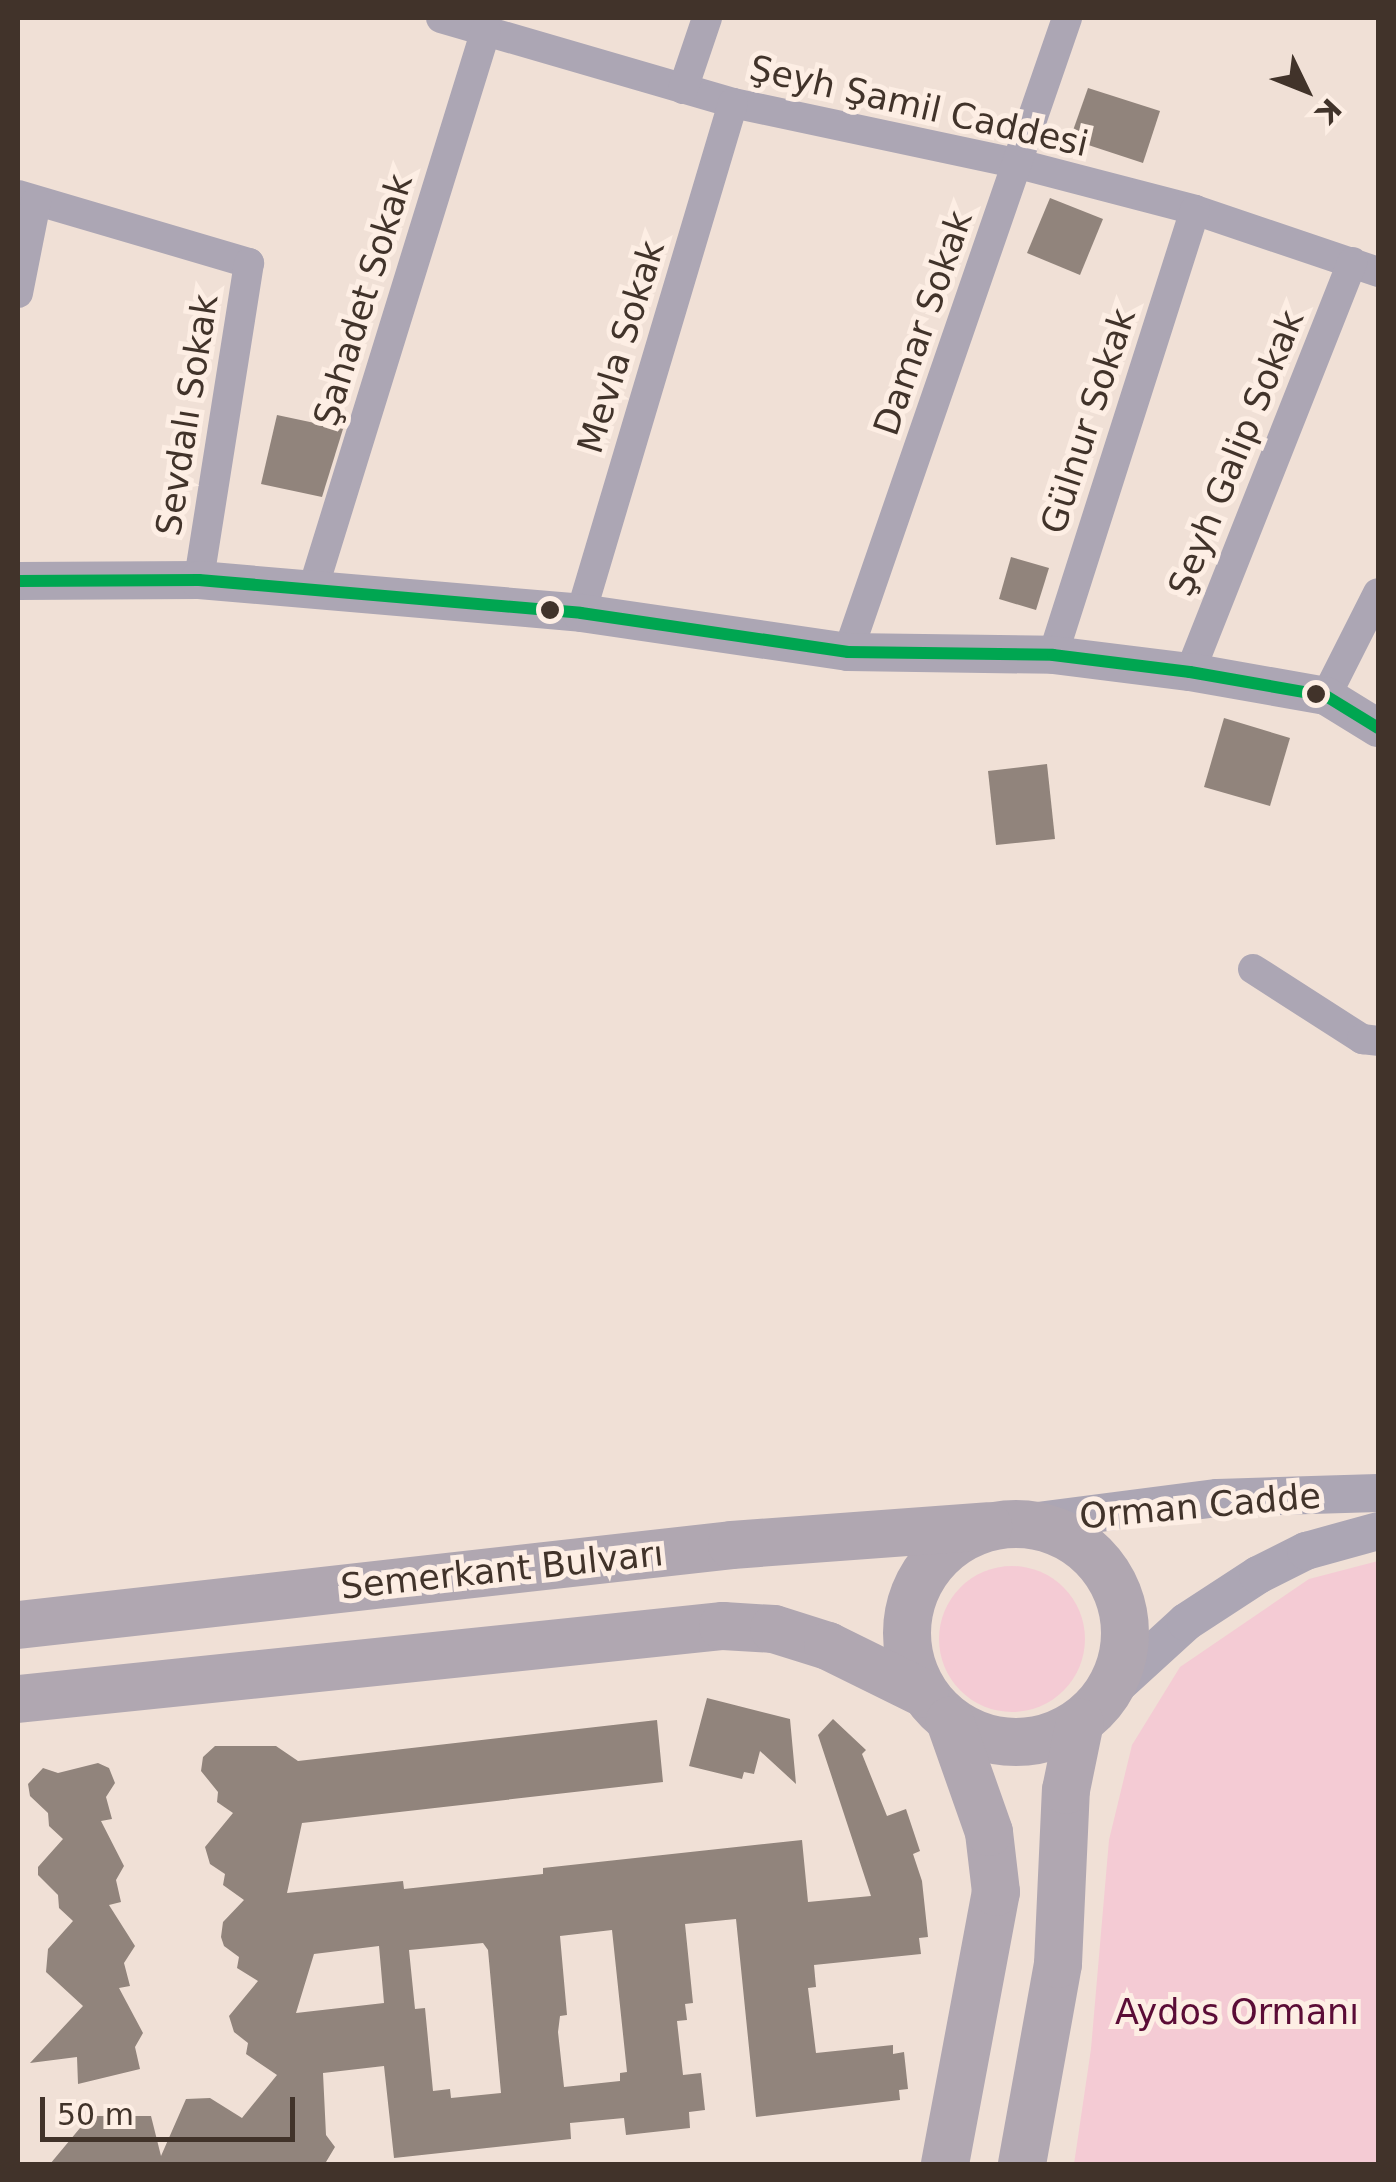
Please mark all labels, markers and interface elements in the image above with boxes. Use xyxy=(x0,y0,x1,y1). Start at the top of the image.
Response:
north arrow xyxy=(1256,40,1356,140)
street label: Şeyh Şamil Caddesi xyxy=(746,47,1092,165)
text: K xyxy=(1309,92,1348,130)
street label: Şahadet Sokak xyxy=(305,169,421,431)
street label: Damar Sokak xyxy=(865,205,981,441)
street label: Mevla Sokak xyxy=(569,236,673,458)
street label: Sevdalı Sokak xyxy=(147,291,227,539)
street label: Gülnur Sokak xyxy=(1032,303,1144,539)
street label: Şeyh Galip Sokak xyxy=(1160,304,1312,602)
unlabelled marker xyxy=(540,600,560,620)
unlabelled marker xyxy=(1306,684,1326,704)
street label: Orman Cadde xyxy=(1078,1475,1322,1537)
street label: Semerkant Bulvarı xyxy=(339,1532,665,1608)
park label: Aydos Ormanı xyxy=(1115,1991,1359,2033)
scale bar xyxy=(45,2077,300,2139)
text: 50 m xyxy=(57,2097,134,2132)

